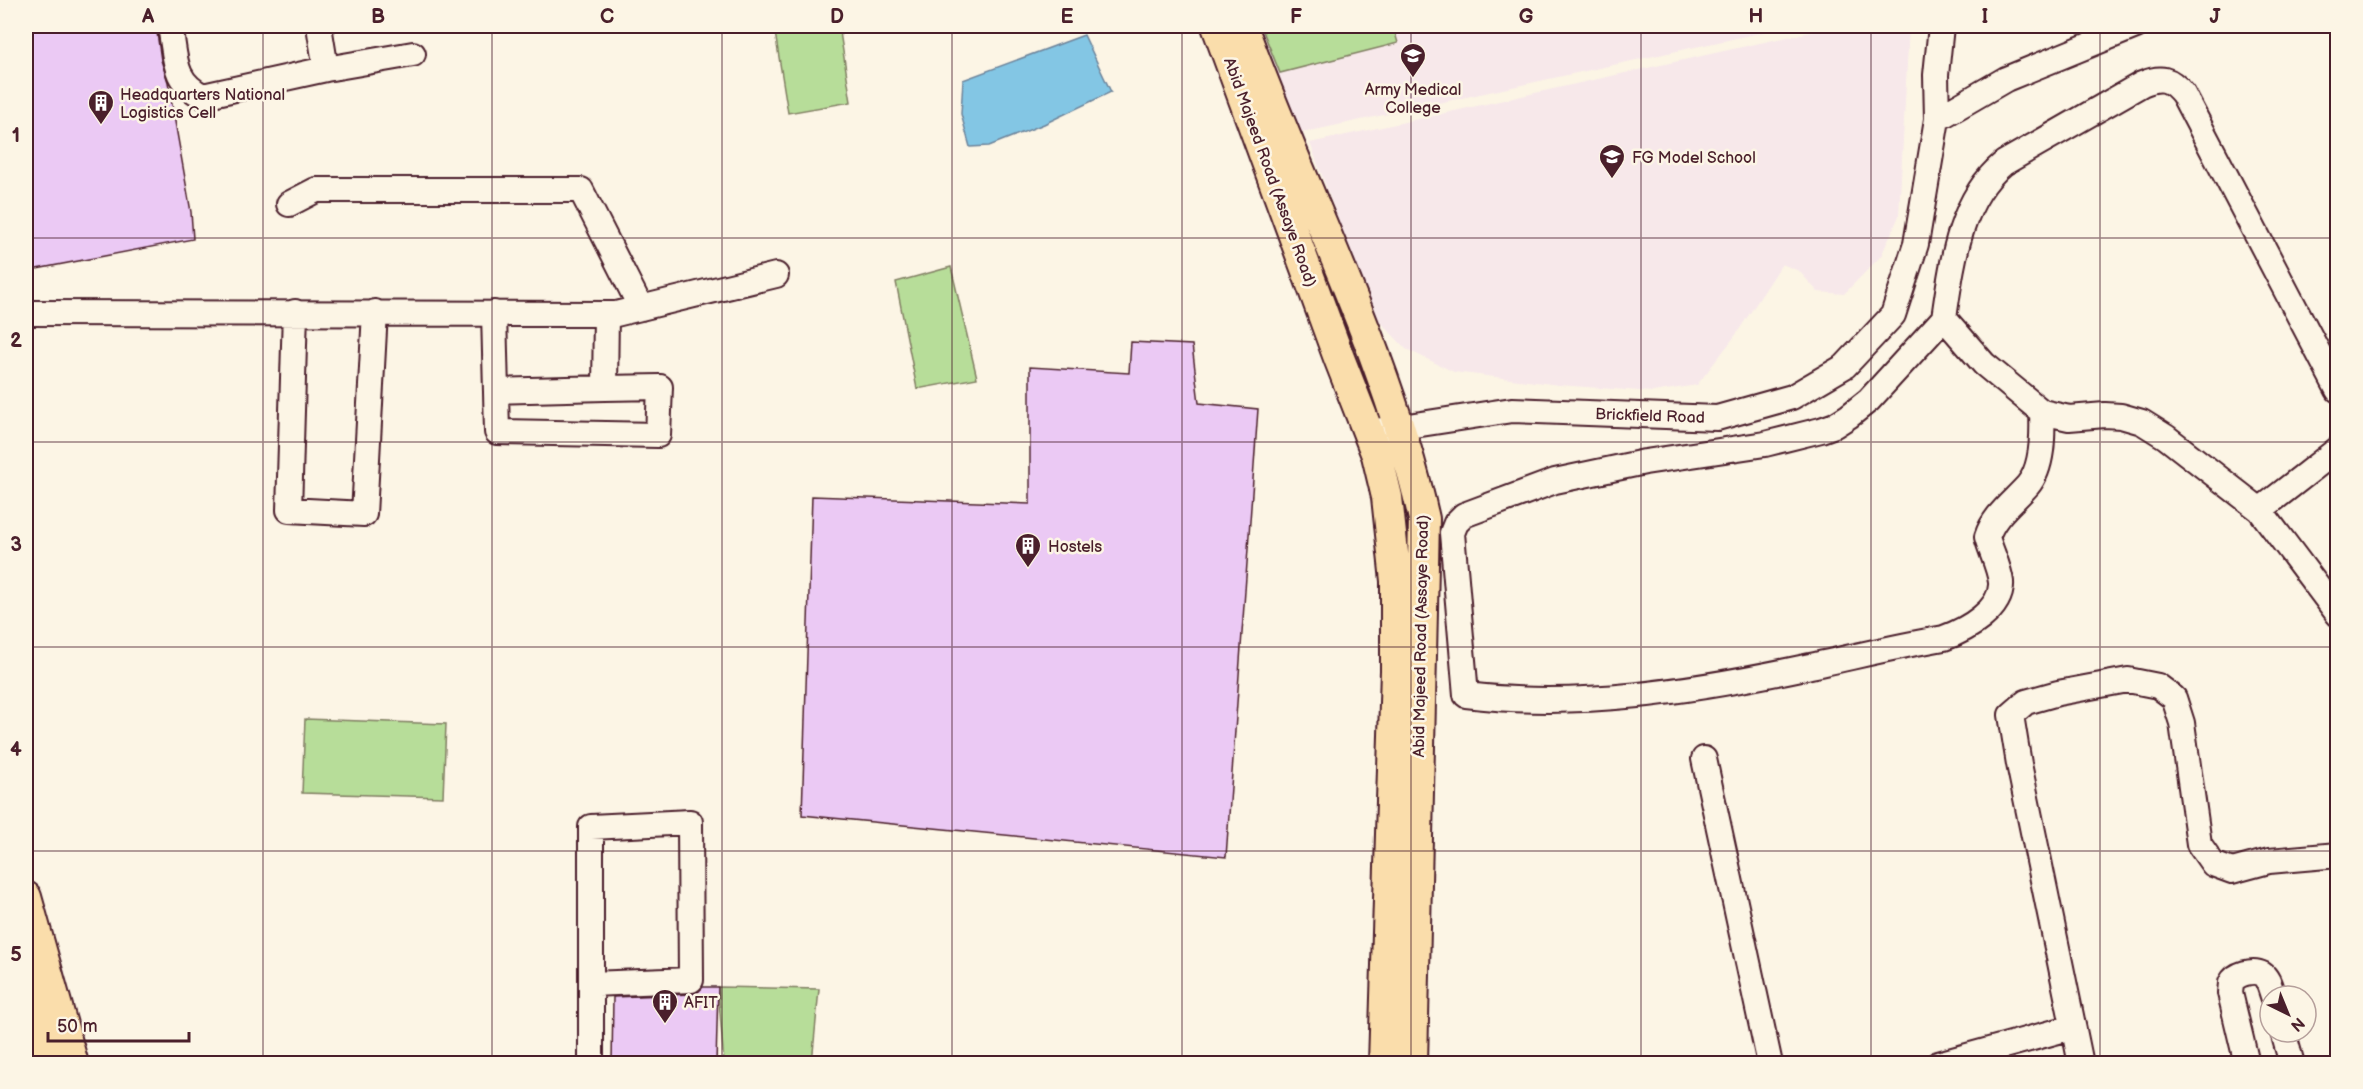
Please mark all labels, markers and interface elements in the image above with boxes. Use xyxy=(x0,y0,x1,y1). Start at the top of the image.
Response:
text: A xyxy=(141,5,155,29)
text: B xyxy=(371,5,385,29)
text: C xyxy=(600,5,614,29)
text: D xyxy=(830,5,844,29)
text: E xyxy=(1061,5,1074,29)
text: F xyxy=(1290,5,1302,29)
text: G xyxy=(1519,5,1534,29)
text: H xyxy=(1749,5,1763,29)
text: I xyxy=(1982,5,1988,29)
text: J xyxy=(2210,5,2222,29)
school or university icon: Army Medical College xyxy=(1398,41,1428,79)
street label: Abid Majeed Road (Assaye Road) xyxy=(1219,55,1320,290)
place label: Army Medical College xyxy=(1365,81,1461,118)
place label: Headquarters National Logistics Cell xyxy=(120,86,285,123)
building icon: Headquarters National Logistics Cell xyxy=(86,88,116,126)
text: 1 xyxy=(12,124,20,148)
school or university icon: FG Model School xyxy=(1597,142,1627,180)
place label: FG Model School xyxy=(1632,149,1756,168)
text: 2 xyxy=(10,329,22,353)
street label: Brickfield Road xyxy=(1595,405,1705,428)
street label: Abid Majeed Road (Assaye Road) xyxy=(1410,514,1433,758)
building icon: Hostels xyxy=(1013,531,1043,569)
text: 3 xyxy=(10,533,22,557)
place label: Hostels xyxy=(1048,538,1102,557)
text: 4 xyxy=(10,738,22,762)
text: 5 xyxy=(10,943,22,967)
north arrow xyxy=(2258,984,2318,1044)
building icon: AFIT xyxy=(650,987,680,1025)
place label: AFIT xyxy=(684,994,718,1013)
scale bar xyxy=(48,1005,189,1043)
text: N xyxy=(2286,1013,2308,1035)
text: 50 m xyxy=(57,1016,98,1037)

